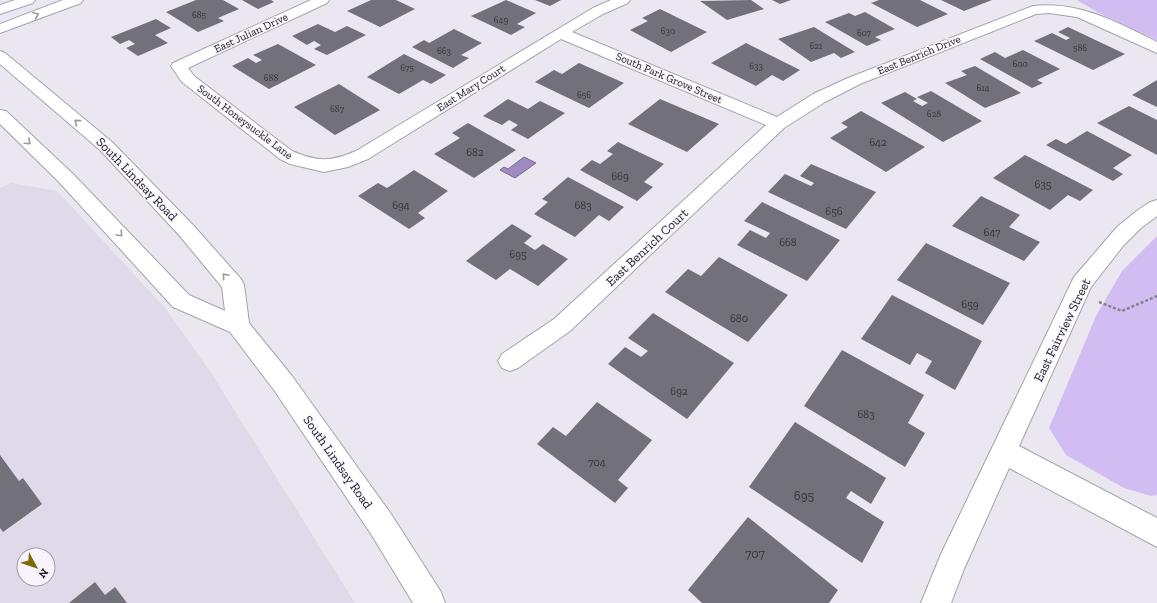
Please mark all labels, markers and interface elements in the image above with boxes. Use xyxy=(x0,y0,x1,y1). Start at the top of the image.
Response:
house number: 685 xyxy=(192,10,207,20)
street label: East Julian Drive xyxy=(212,10,290,56)
one-way arrow xyxy=(33,11,40,19)
house number: 649 xyxy=(494,15,508,25)
house number: 630 xyxy=(661,26,675,36)
house number: 607 xyxy=(857,28,872,38)
street label: East Benrich Drive xyxy=(876,32,962,78)
house number: 621 xyxy=(810,41,823,51)
house number: 586 xyxy=(1073,43,1087,53)
house number: 663 xyxy=(437,46,451,56)
street label: South Park Grove Street xyxy=(614,50,725,107)
house number: 600 xyxy=(1012,59,1028,69)
street label: East Mary Court xyxy=(434,61,508,114)
house number: 633 xyxy=(749,61,763,71)
house number: 675 xyxy=(400,63,414,73)
house number: 688 xyxy=(264,73,278,83)
street label: South Honeysuckle Lane xyxy=(195,82,295,162)
house number: 614 xyxy=(976,83,990,93)
house number: 656 xyxy=(577,90,591,100)
house number: 687 xyxy=(330,104,345,114)
house number: 628 xyxy=(927,109,941,119)
one-way arrow xyxy=(75,119,82,126)
street label: South Lindsay Road xyxy=(93,134,181,224)
house number: 642 xyxy=(869,136,887,149)
one-way arrow xyxy=(23,137,31,145)
house number: 682 xyxy=(466,146,484,159)
house number: 669 xyxy=(611,170,629,183)
house number: 635 xyxy=(1035,178,1052,191)
house number: 694 xyxy=(392,199,410,212)
house number: 683 xyxy=(574,199,592,212)
street label: East Benrich Court xyxy=(603,205,691,289)
house number: 656 xyxy=(825,205,843,218)
house number: 647 xyxy=(984,226,1000,239)
one-way arrow xyxy=(116,229,123,237)
house number: 668 xyxy=(779,236,797,249)
house number: 695 xyxy=(509,248,527,261)
one-way arrow xyxy=(223,273,230,281)
street label: East Fairview Street xyxy=(1030,276,1094,384)
house number: 659 xyxy=(961,298,979,311)
house number: 680 xyxy=(730,312,748,325)
house number: 692 xyxy=(670,385,688,398)
house number: 683 xyxy=(857,408,875,421)
street label: South Lindsay Road xyxy=(300,413,376,511)
house number: 704 xyxy=(588,456,606,469)
house number: 695 xyxy=(794,488,815,503)
house number: 707 xyxy=(745,546,765,561)
north arrow xyxy=(16,547,56,587)
text: N xyxy=(35,566,51,581)

